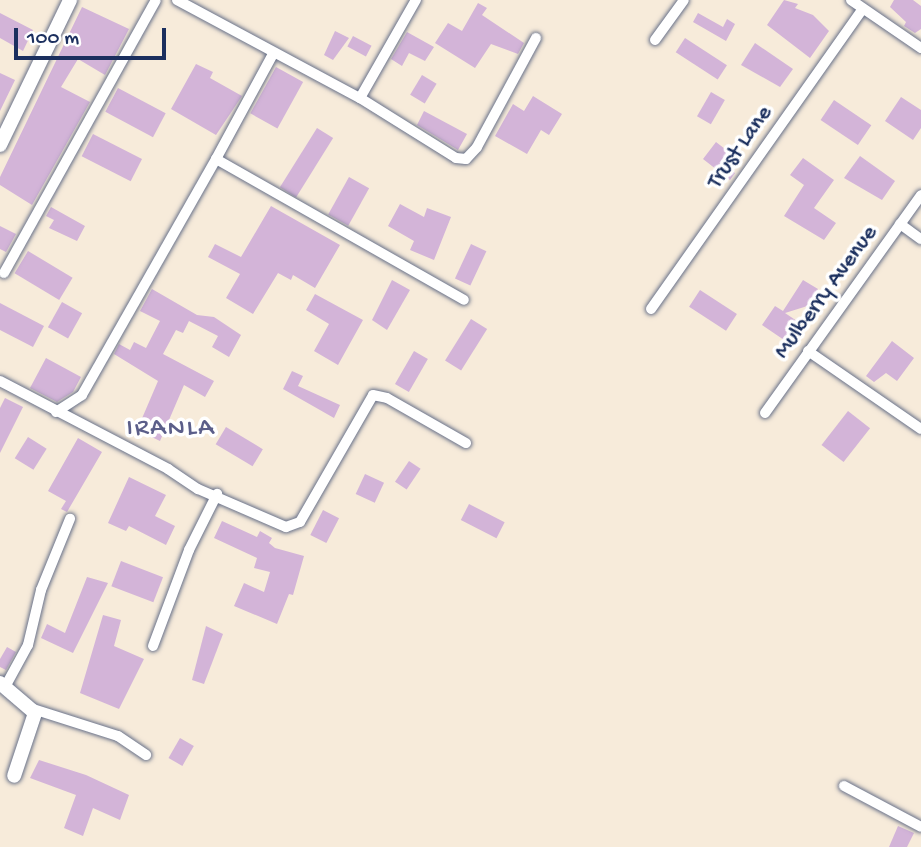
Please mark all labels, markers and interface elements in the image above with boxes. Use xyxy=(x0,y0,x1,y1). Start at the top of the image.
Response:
scale bar xyxy=(18,14,170,58)
text: 100 m xyxy=(27,27,79,52)
street label: Trust Lane xyxy=(702,101,780,195)
street label: Mulberry Avenue xyxy=(769,221,885,365)
district label: IRANLA xyxy=(127,414,215,446)

